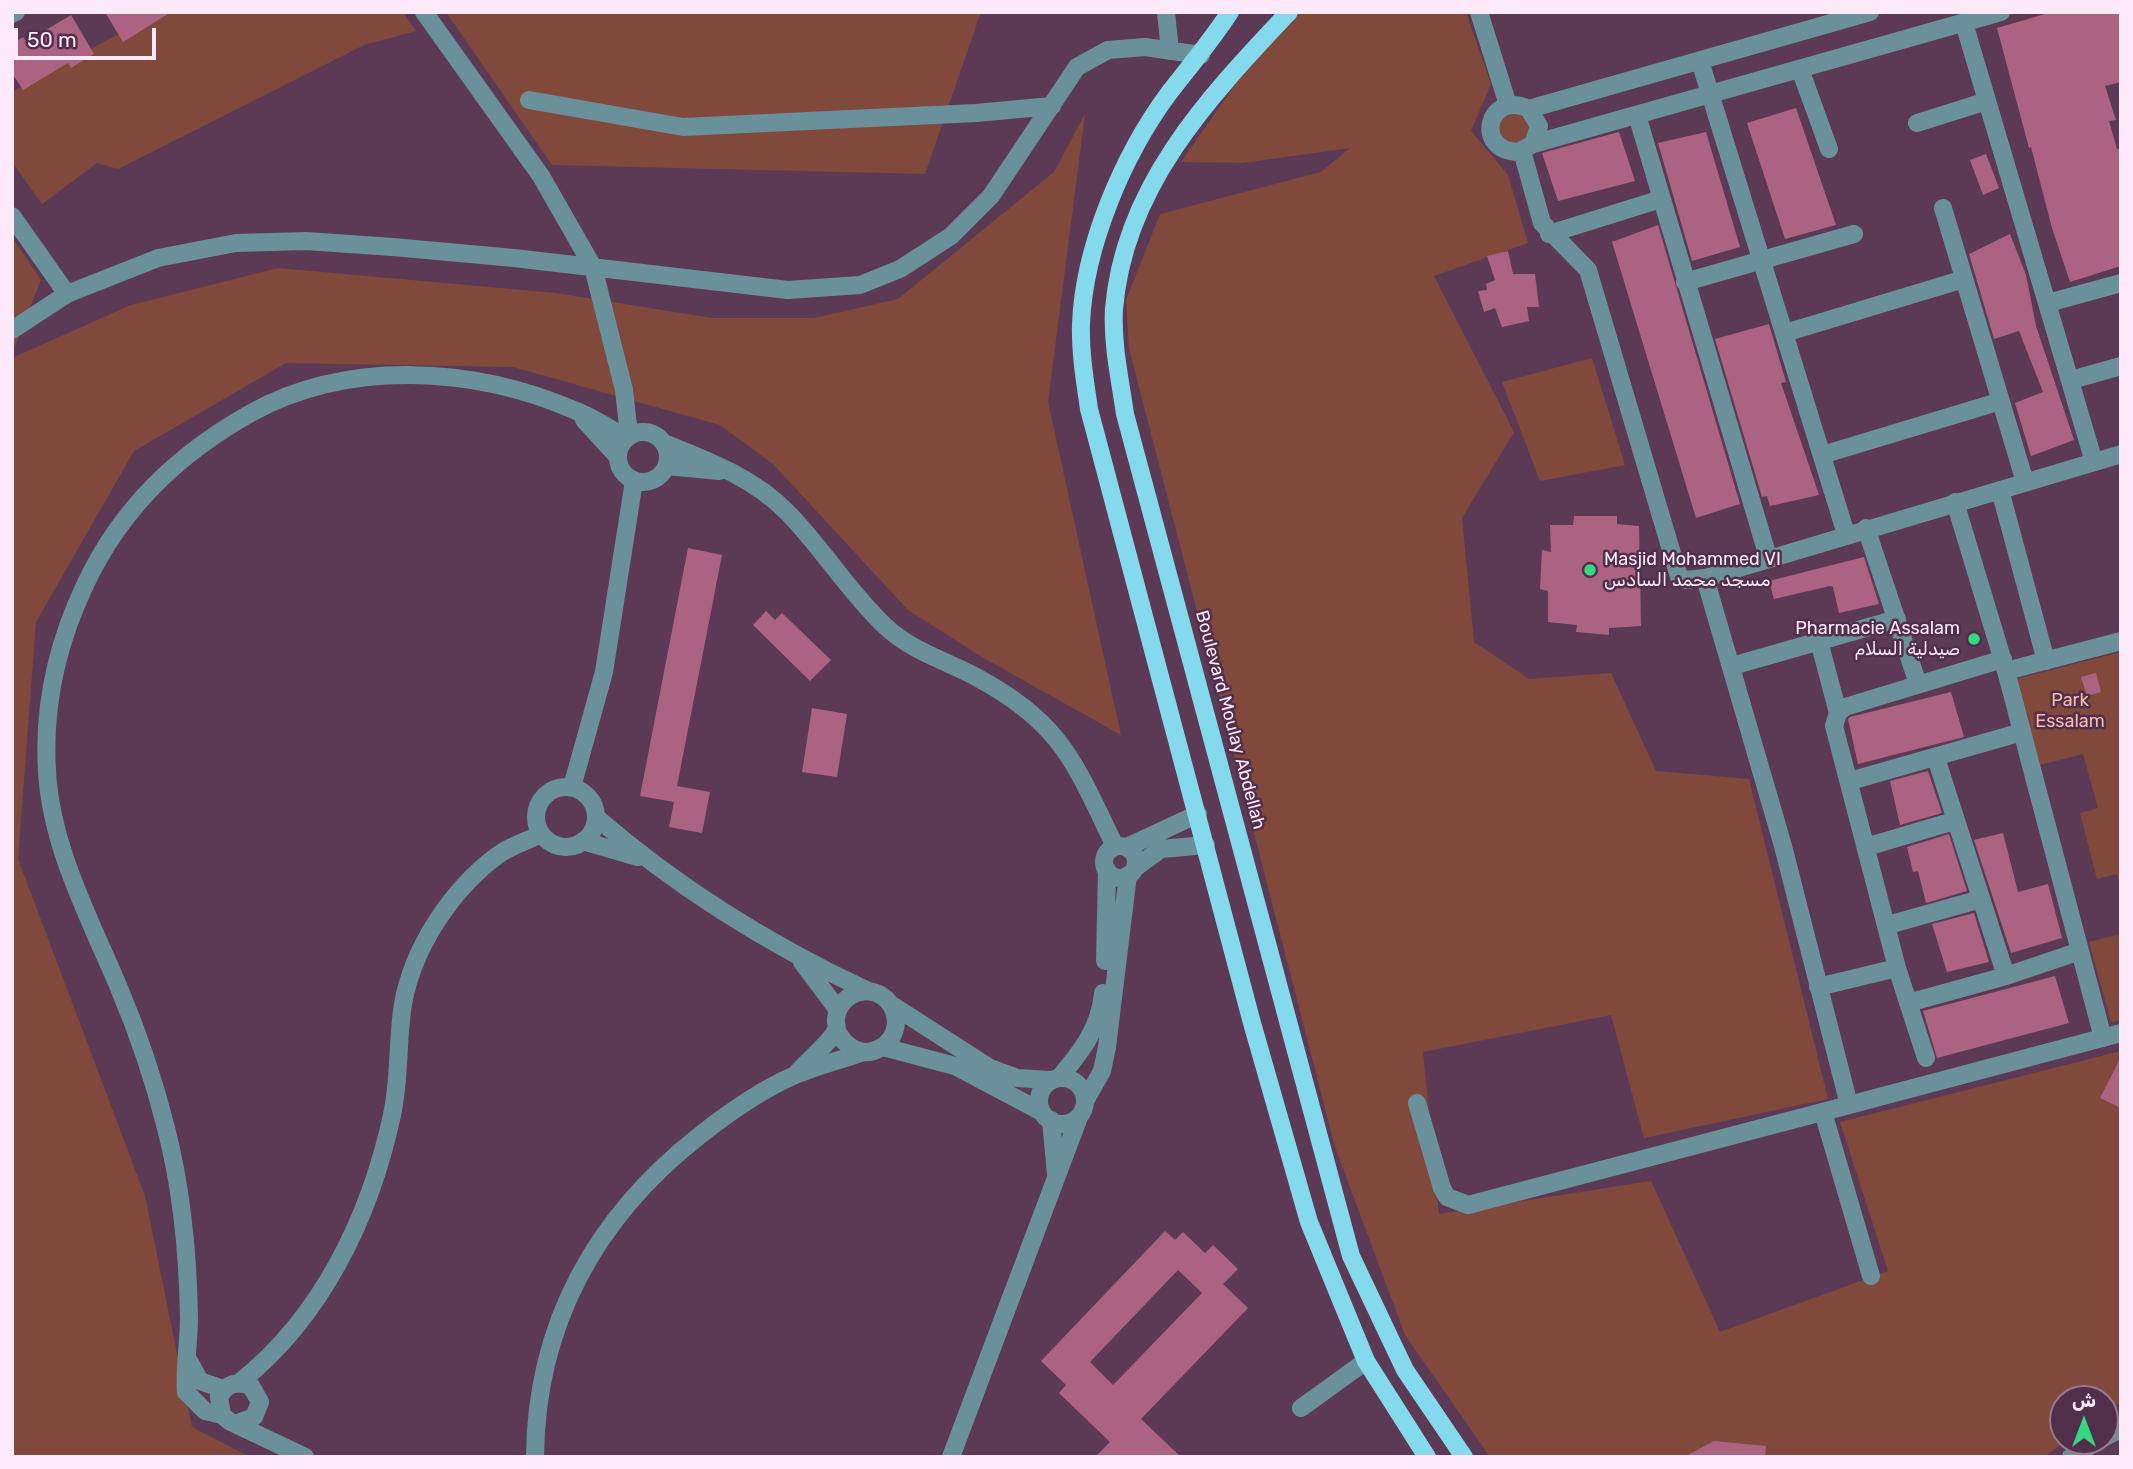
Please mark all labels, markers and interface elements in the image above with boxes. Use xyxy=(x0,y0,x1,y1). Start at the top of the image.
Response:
scale bar xyxy=(18,14,159,58)
text: 50 m xyxy=(27,27,77,52)
place label: Masjid Mohammed VI مسجد محمد السادس xyxy=(1604,549,1781,592)
marker: Masjid Mohammed VI مسجد محمد السادس xyxy=(1582,562,1598,578)
street label: Boulevard Moulay Abdellah xyxy=(1190,608,1270,832)
place label: Pharmacie Assalam صيدلية السلام xyxy=(1795,618,1960,660)
marker: Pharmacie Assalam صيدلية السلام xyxy=(1966,631,1982,647)
park label: Park Essalam xyxy=(2035,690,2105,732)
north arrow xyxy=(2049,1385,2119,1455)
text: ش xyxy=(2072,1389,2096,1412)

